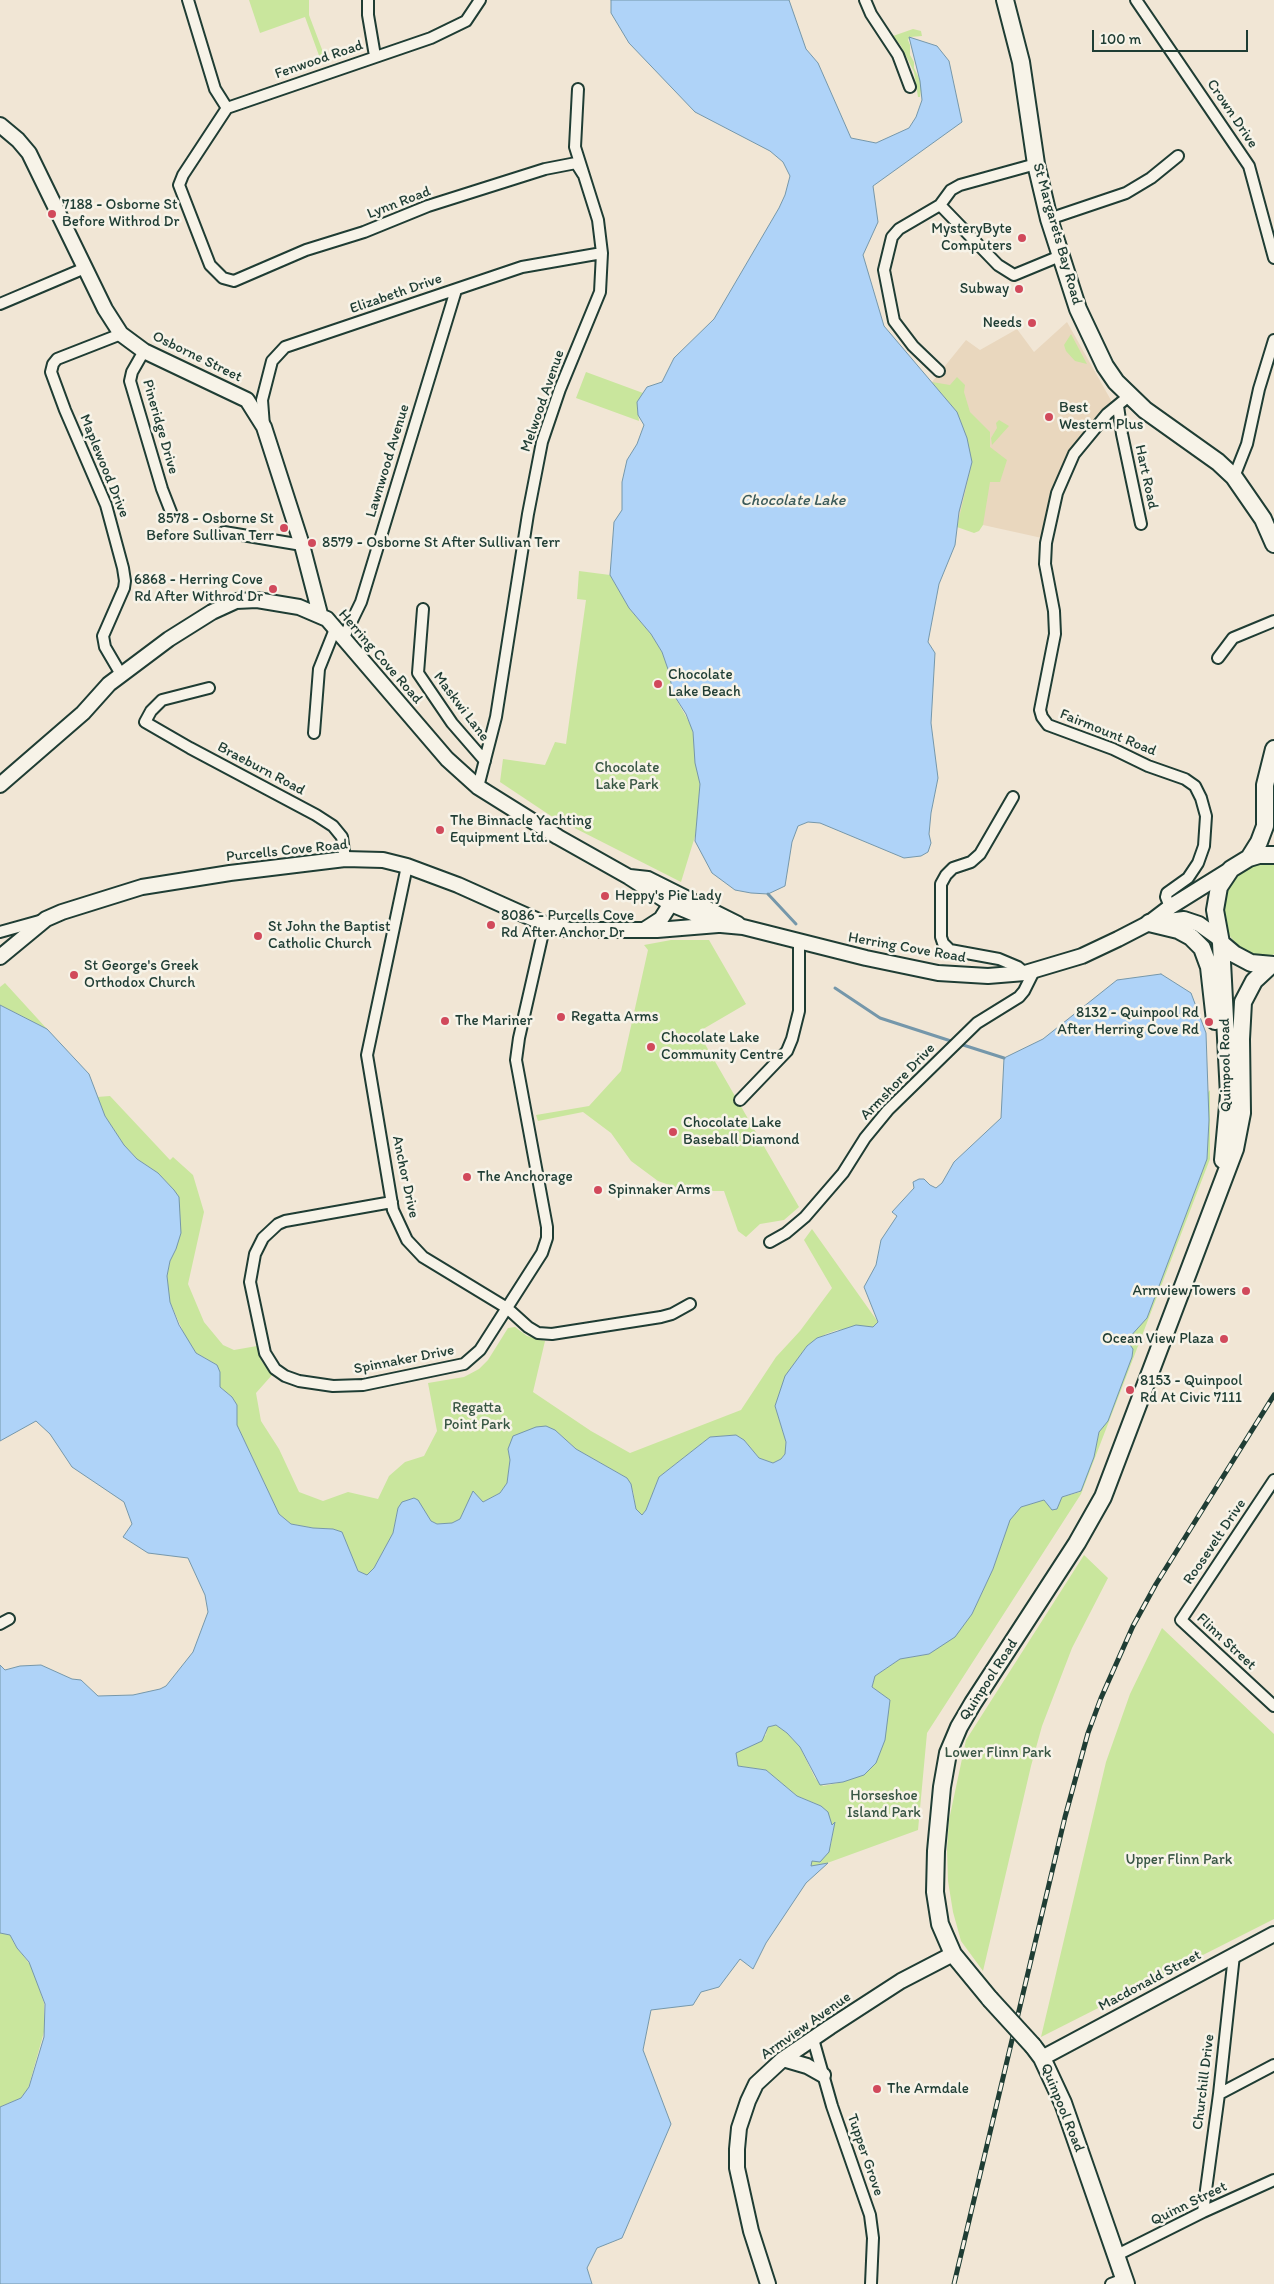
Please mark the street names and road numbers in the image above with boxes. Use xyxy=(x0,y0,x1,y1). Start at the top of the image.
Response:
street label: Fenwood Road xyxy=(273,36,365,84)
street label: Crown Drive xyxy=(1202,76,1262,152)
street label: St Margarets Bay Road xyxy=(1028,161,1086,307)
street label: Lynn Road xyxy=(365,183,433,223)
street label: Elizabeth Drive xyxy=(348,270,444,318)
street label: Osborne Street xyxy=(149,328,245,386)
street label: Melwood Avenue xyxy=(517,347,569,455)
street label: Pineridge Drive xyxy=(138,378,182,476)
street label: Lawnwood Avenue xyxy=(362,402,414,520)
street label: Maplewood Drive xyxy=(75,412,133,520)
street label: Hart Road xyxy=(1130,443,1162,511)
street label: Herring Cove Road xyxy=(334,606,426,708)
street label: Maskwi Lane xyxy=(429,669,493,745)
street label: Fairmount Road xyxy=(1057,705,1159,761)
street label: Braeburn Road xyxy=(214,738,308,800)
street label: Purcells Cove Road xyxy=(225,836,349,866)
street label: Herring Cove Road xyxy=(847,929,967,967)
street label: Quinpool Road xyxy=(1216,1018,1236,1112)
street label: Armshore Drive xyxy=(857,1040,939,1124)
street label: Anchor Drive xyxy=(387,1134,423,1220)
street label: Spinnaker Drive xyxy=(352,1341,456,1379)
street label: Roosevelt Drive xyxy=(1180,1496,1250,1588)
street label: Flinn Street xyxy=(1192,1610,1260,1674)
street label: Quinpool Road xyxy=(956,1636,1022,1724)
street label: Macdonald Street xyxy=(1096,1946,1204,2016)
street label: Armview Avenue xyxy=(757,1988,855,2064)
street label: Churchill Drive xyxy=(1189,2033,1219,2131)
street label: Quinpool Road xyxy=(1036,2061,1088,2155)
street label: Tupper Grove xyxy=(843,2112,887,2198)
street label: Quinn Street xyxy=(1148,2178,1230,2230)

